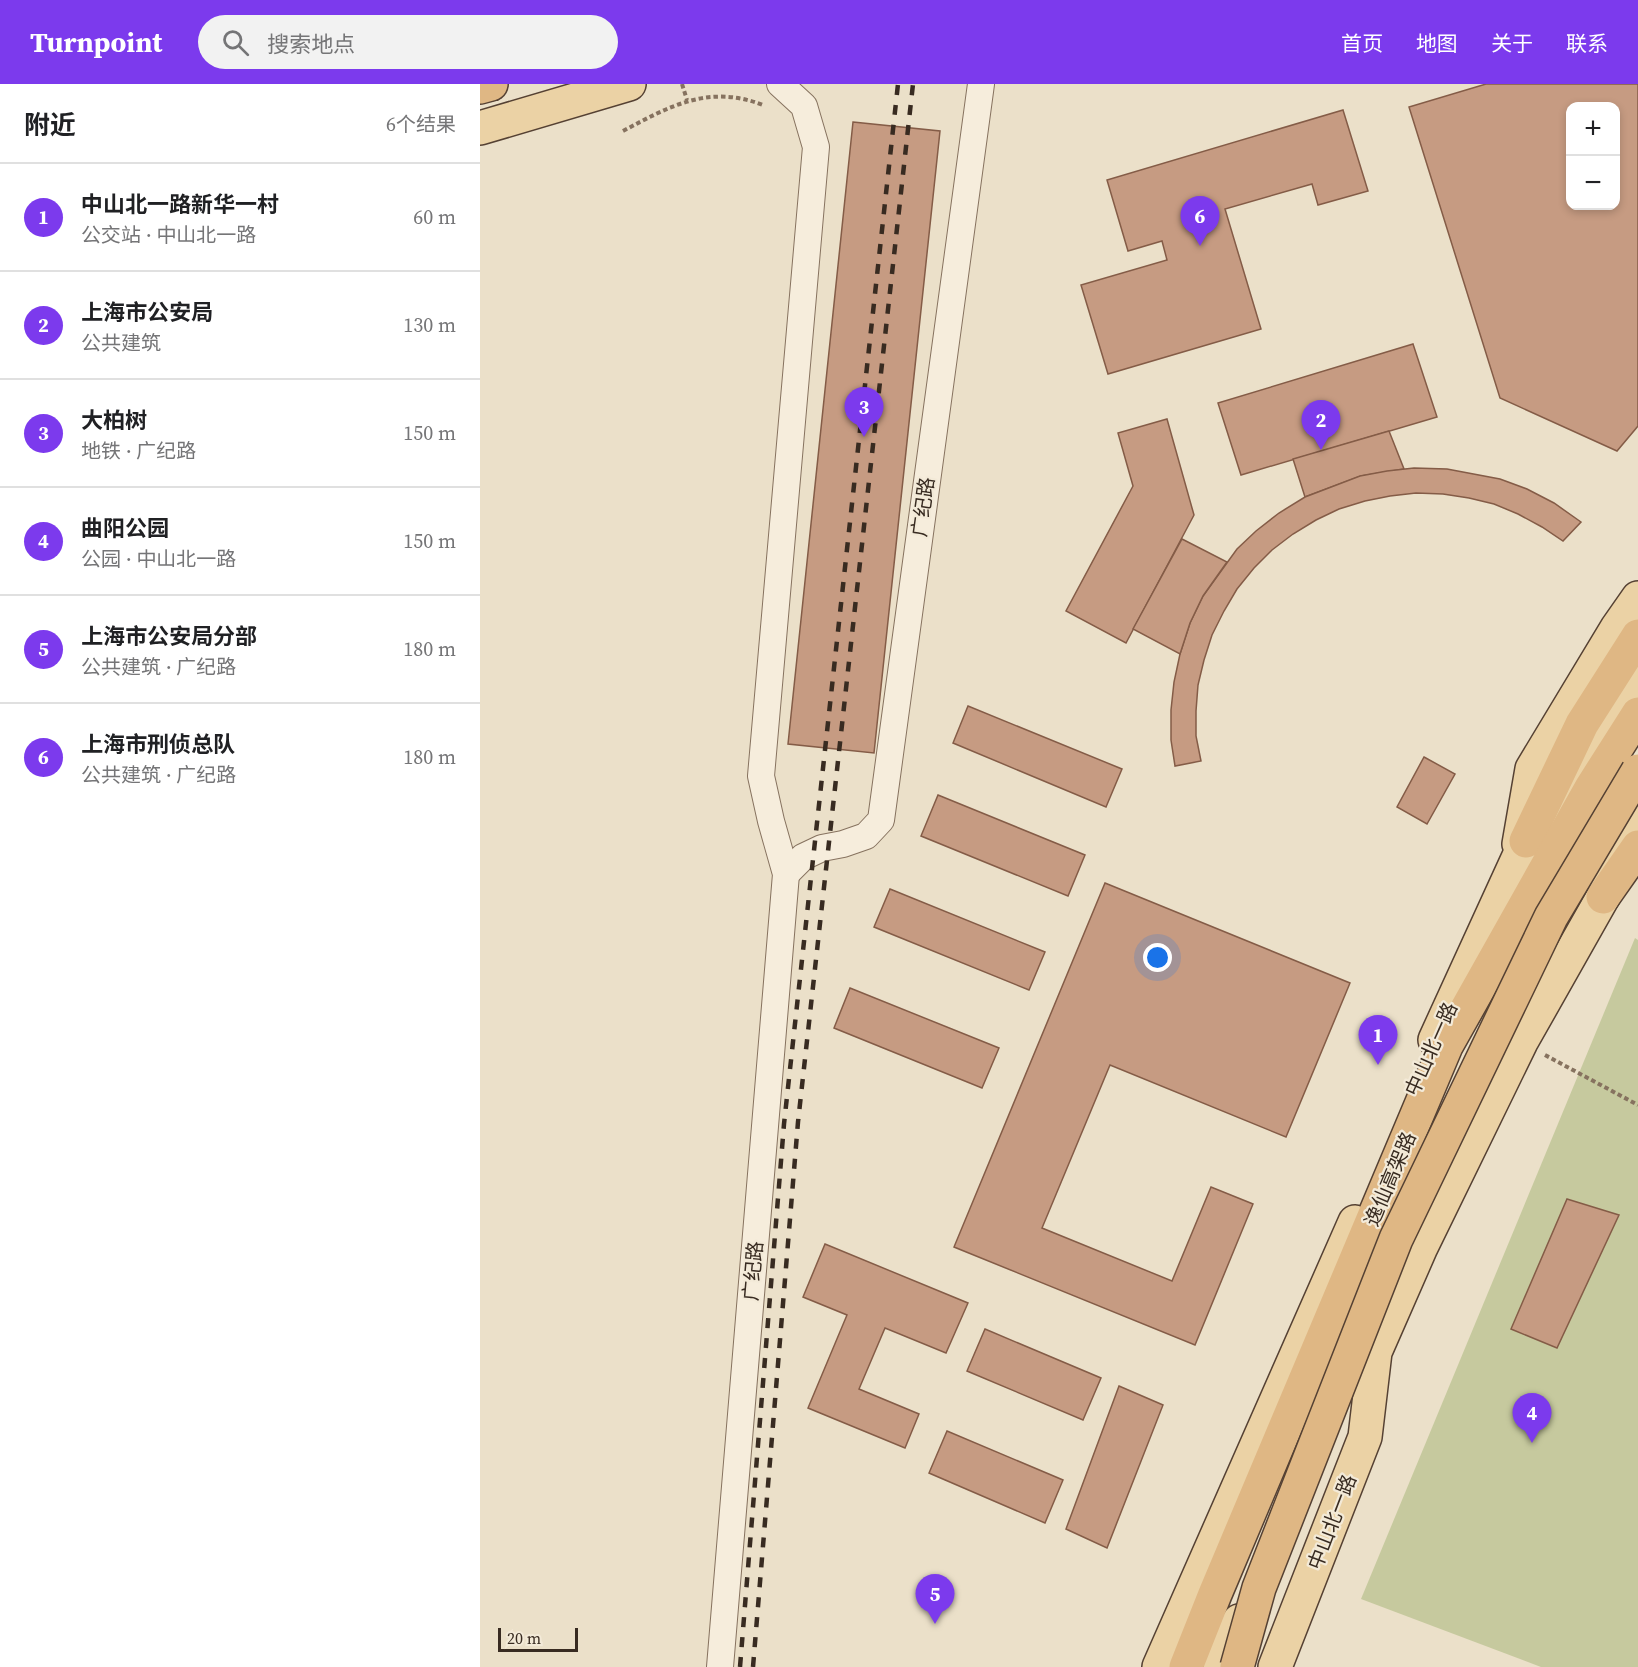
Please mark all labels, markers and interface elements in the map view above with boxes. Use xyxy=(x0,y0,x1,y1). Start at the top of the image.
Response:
search box xyxy=(198,15,618,69)
text: Turnpoint xyxy=(30,23,162,61)
icon: search xyxy=(219,26,252,59)
text: 搜索地点 xyxy=(267,29,355,59)
text: 首页 xyxy=(1341,29,1383,58)
text: 地图 xyxy=(1416,29,1458,58)
text: 关于 xyxy=(1491,29,1533,58)
text: 联系 xyxy=(1566,29,1608,58)
map controls xyxy=(1566,102,1620,210)
button: + xyxy=(1566,102,1620,156)
text: 附近 xyxy=(24,107,76,143)
text: 6个结果 xyxy=(386,110,456,138)
button: − xyxy=(1566,156,1620,210)
text: 中山北一路新华一村 xyxy=(81,189,279,219)
pin: 6 xyxy=(1180,196,1220,246)
text: 1 xyxy=(38,203,49,231)
text: 60 m xyxy=(413,203,456,231)
text: 公交站 · 中山北一路 xyxy=(81,221,256,249)
text: 上海市公安局 xyxy=(81,297,213,327)
text: 2 xyxy=(38,311,49,339)
text: 130 m xyxy=(403,311,456,339)
text: 公共建筑 xyxy=(81,329,161,357)
pin: 3 xyxy=(844,388,884,437)
pin: 2 xyxy=(1302,400,1340,450)
text: 大柏树 xyxy=(81,405,147,435)
text: 3 xyxy=(38,419,49,447)
text: 150 m xyxy=(403,419,456,447)
text: 地铁 · 广纪路 xyxy=(81,437,196,465)
street label: 广纪路 xyxy=(905,475,941,539)
text: 曲阳公园 xyxy=(81,513,169,543)
text: 4 xyxy=(38,527,49,555)
text: 150 m xyxy=(403,527,456,555)
text: 公园 · 中山北一路 xyxy=(81,545,236,573)
text: 上海市公安局分部 xyxy=(81,621,257,651)
text: 5 xyxy=(38,635,49,663)
text: 180 m xyxy=(403,635,456,663)
text: 公共建筑 · 广纪路 xyxy=(81,653,236,681)
text: 上海市刑侦总队 xyxy=(81,729,235,759)
text: 6 xyxy=(38,743,49,771)
text: 180 m xyxy=(403,743,456,771)
text: 公共建筑 · 广纪路 xyxy=(81,761,236,789)
your location xyxy=(1143,943,1172,972)
street label: 中山北一路 xyxy=(1398,998,1464,1100)
pin: 1 xyxy=(1358,1016,1398,1065)
street label: 逸仙高架路 xyxy=(1358,1128,1422,1230)
street label: 广纪路 xyxy=(736,1240,770,1302)
pin: 4 xyxy=(1512,1394,1552,1443)
street label: 中山北一路 xyxy=(1301,1470,1363,1574)
pin: 5 xyxy=(916,1574,954,1624)
scale bar xyxy=(498,1625,578,1652)
text: 20 m xyxy=(507,1627,541,1649)

